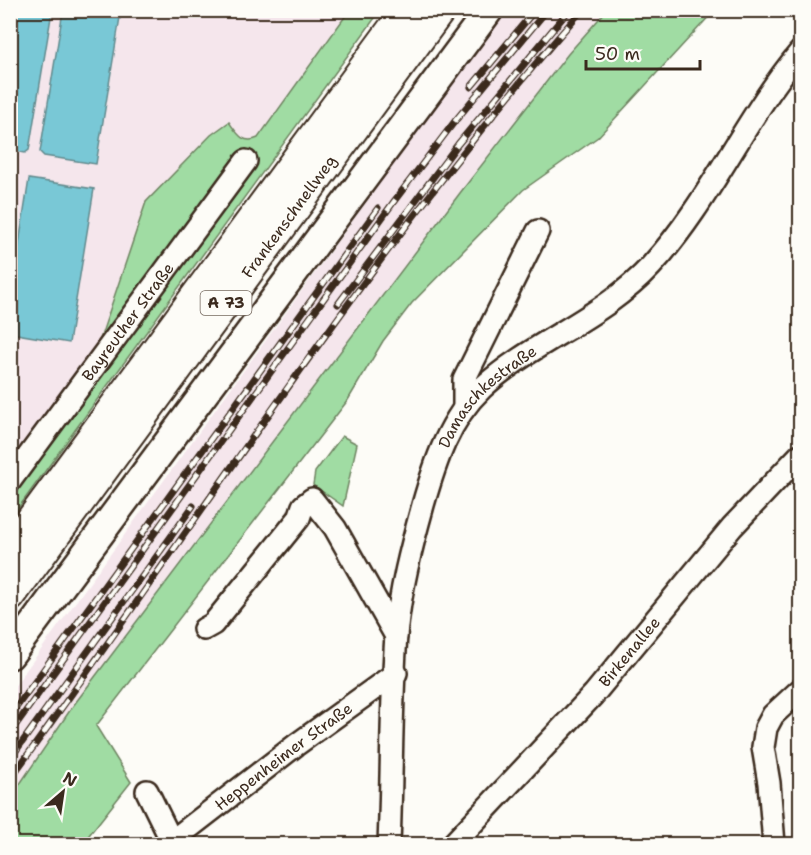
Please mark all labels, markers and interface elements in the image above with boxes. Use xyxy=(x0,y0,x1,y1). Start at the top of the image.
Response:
scale bar xyxy=(586,33,700,71)
text: 50 m xyxy=(595,42,640,66)
street label: Frankenschnellweg xyxy=(237,150,341,282)
street label: Bayreuther Straße xyxy=(77,258,178,385)
road number: A 73 xyxy=(200,291,252,315)
street label: Damaschkestraße xyxy=(433,340,540,451)
street label: Birkenallee xyxy=(594,612,664,691)
street label: Heppenheimer Straße xyxy=(210,697,356,815)
north arrow xyxy=(33,762,93,822)
text: N xyxy=(59,767,81,792)

